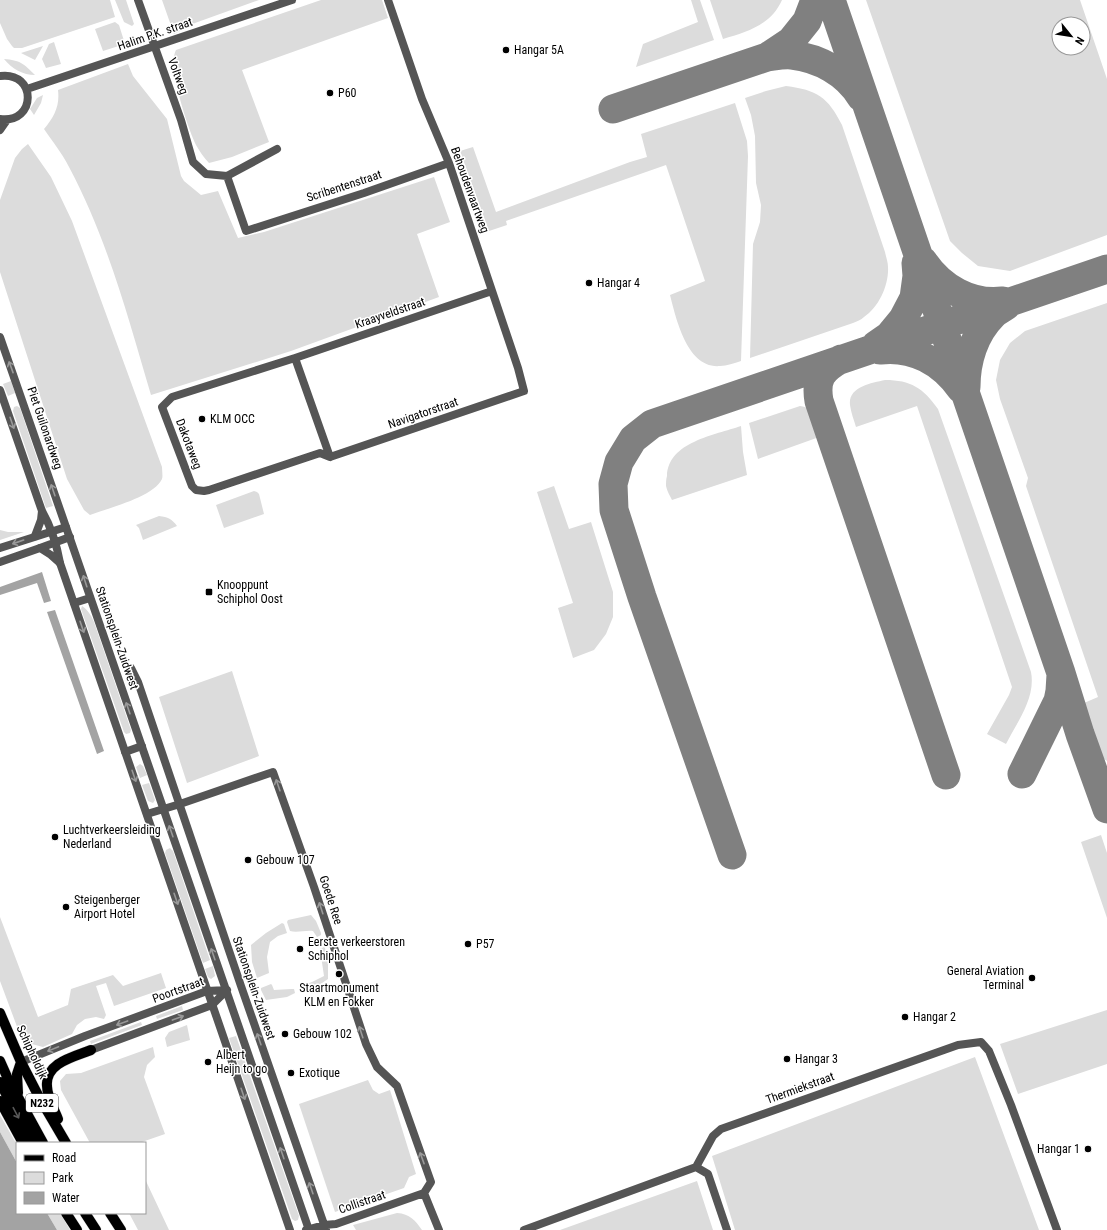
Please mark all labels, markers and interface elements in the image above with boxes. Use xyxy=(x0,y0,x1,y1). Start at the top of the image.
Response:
street label: Halim P.K. straat xyxy=(116,14,195,53)
north arrow xyxy=(1051,16,1091,56)
text: N xyxy=(1072,35,1087,47)
place label: Hangar 5A xyxy=(514,43,564,57)
marker: Hangar 5A xyxy=(501,45,511,55)
street label: Voltweg xyxy=(165,56,191,96)
place label: P60 xyxy=(338,86,357,100)
marker: P60 xyxy=(325,88,335,98)
street label: Behoudenvaartweg xyxy=(448,145,492,235)
street label: Scribentenstraat xyxy=(305,167,384,205)
place label: Hangar 4 xyxy=(597,276,640,290)
marker: Hangar 4 xyxy=(584,278,594,288)
street label: Kraayveldstraat xyxy=(353,294,427,332)
one-way arrow xyxy=(7,361,14,374)
street label: Piet Guilonardweg xyxy=(24,385,66,471)
street label: Navigatorstraat xyxy=(386,394,460,432)
place label: KLM OCC xyxy=(210,412,255,426)
marker: KLM OCC xyxy=(197,414,207,424)
one-way arrow xyxy=(8,417,16,429)
street label: Dakotaweg xyxy=(173,417,205,471)
one-way arrow xyxy=(49,484,56,497)
one-way arrow xyxy=(11,539,24,546)
one-way arrow xyxy=(81,575,88,588)
place label: Knooppunt Schiphol Oost xyxy=(217,578,283,606)
street label: Stationsplein-Zuidwest xyxy=(93,585,141,692)
marker: Knooppunt Schiphol Oost xyxy=(204,587,214,597)
one-way arrow xyxy=(79,620,86,633)
one-way arrow xyxy=(124,702,132,714)
one-way arrow xyxy=(130,770,138,782)
one-way arrow xyxy=(274,779,281,792)
place label: Luchtverkeersleiding Nederland xyxy=(63,823,161,851)
one-way arrow xyxy=(166,825,174,837)
marker: Luchtverkeersleiding Nederland xyxy=(50,832,60,842)
place label: Gebouw 107 xyxy=(256,853,315,867)
marker: Gebouw 107 xyxy=(243,855,253,865)
street label: Goede Ree xyxy=(317,874,346,927)
one-way arrow xyxy=(173,892,181,904)
place label: Steigenberger Airport Hotel xyxy=(74,893,140,921)
marker: Steigenberger Airport Hotel xyxy=(61,902,71,912)
one-way arrow xyxy=(317,902,324,915)
street label: Stationsplein-Zuidwest xyxy=(230,935,278,1042)
place label: Eerste verkeerstoren Schiphol xyxy=(308,935,405,963)
place label: P57 xyxy=(476,937,495,951)
marker: P57 xyxy=(463,939,473,949)
marker: Eerste verkeerstoren Schiphol xyxy=(295,944,305,954)
one-way arrow xyxy=(209,948,217,960)
place label: General Aviation Terminal xyxy=(947,964,1024,992)
marker: Staartmonument KLM en Fokker xyxy=(334,969,344,979)
marker: General Aviation Terminal xyxy=(1027,973,1037,983)
street label: Poortstraat xyxy=(150,974,206,1006)
place label: Staartmonument KLM en Fokker xyxy=(299,981,379,1009)
place label: Hangar 2 xyxy=(913,1010,956,1024)
marker: Hangar 2 xyxy=(900,1012,910,1022)
one-way arrow xyxy=(171,1013,183,1021)
one-way arrow xyxy=(115,1020,128,1027)
street label: Schipholdijk xyxy=(13,1023,51,1082)
one-way arrow xyxy=(357,1026,365,1038)
place label: Gebouw 102 xyxy=(293,1027,352,1041)
marker: Gebouw 102 xyxy=(280,1029,290,1039)
one-way arrow xyxy=(255,1032,262,1045)
one-way arrow xyxy=(48,1045,60,1053)
place label: Albert Heijn to go xyxy=(216,1048,267,1076)
place label: Hangar 3 xyxy=(795,1052,838,1066)
marker: Hangar 3 xyxy=(782,1054,792,1064)
marker: Albert Heijn to go xyxy=(203,1057,213,1067)
place label: Exotique xyxy=(299,1066,340,1080)
marker: Exotique xyxy=(286,1068,296,1078)
street label: Thermiekstraat xyxy=(764,1069,836,1107)
one-way arrow xyxy=(240,1088,248,1100)
road number: N232 xyxy=(26,1094,58,1112)
one-way arrow xyxy=(12,1107,20,1119)
legend xyxy=(16,1142,146,1214)
place label: Hangar 1 xyxy=(1037,1142,1080,1156)
marker: Hangar 1 xyxy=(1083,1144,1093,1154)
one-way arrow xyxy=(278,1146,285,1159)
text: Road xyxy=(52,1151,76,1165)
one-way arrow xyxy=(418,1152,426,1164)
text: Park xyxy=(52,1171,74,1185)
one-way arrow xyxy=(307,1182,314,1195)
street label: Collistraat xyxy=(337,1187,388,1217)
text: Water xyxy=(52,1191,80,1205)

